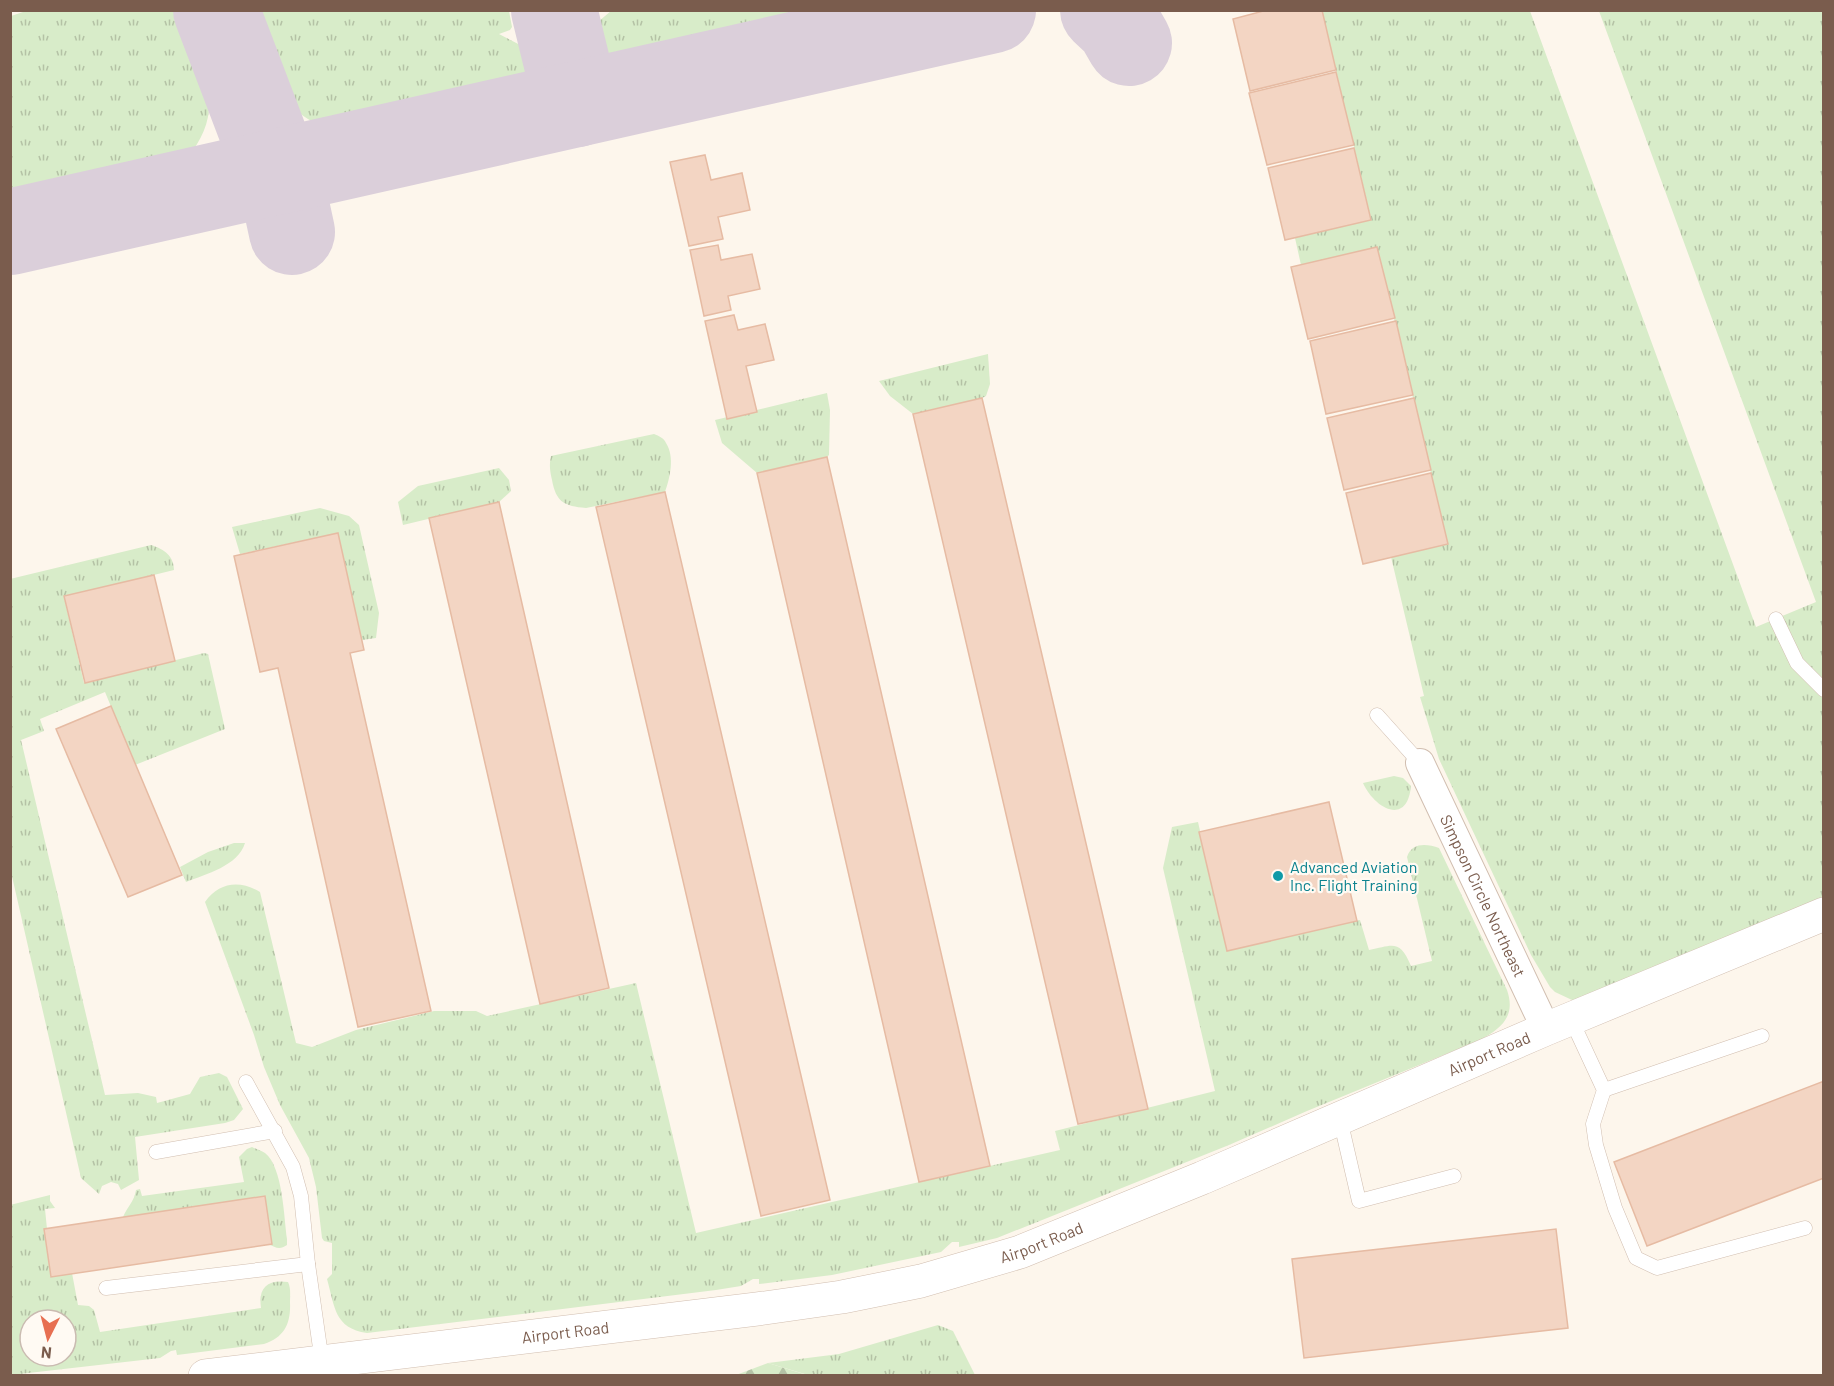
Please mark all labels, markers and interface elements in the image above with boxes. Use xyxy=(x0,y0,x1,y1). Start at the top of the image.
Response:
street label: Simpson Circle Northeast xyxy=(1437,811,1530,980)
place label: Advanced Aviation Inc. Flight Training xyxy=(1290,857,1417,894)
marker: Advanced Aviation Inc. Flight Training xyxy=(1271,869,1285,883)
street label: Airport Road xyxy=(1445,1027,1533,1079)
street label: Airport Road xyxy=(998,1217,1086,1266)
north arrow xyxy=(18,1308,78,1368)
street label: Airport Road xyxy=(521,1317,610,1346)
text: N xyxy=(40,1343,53,1363)

